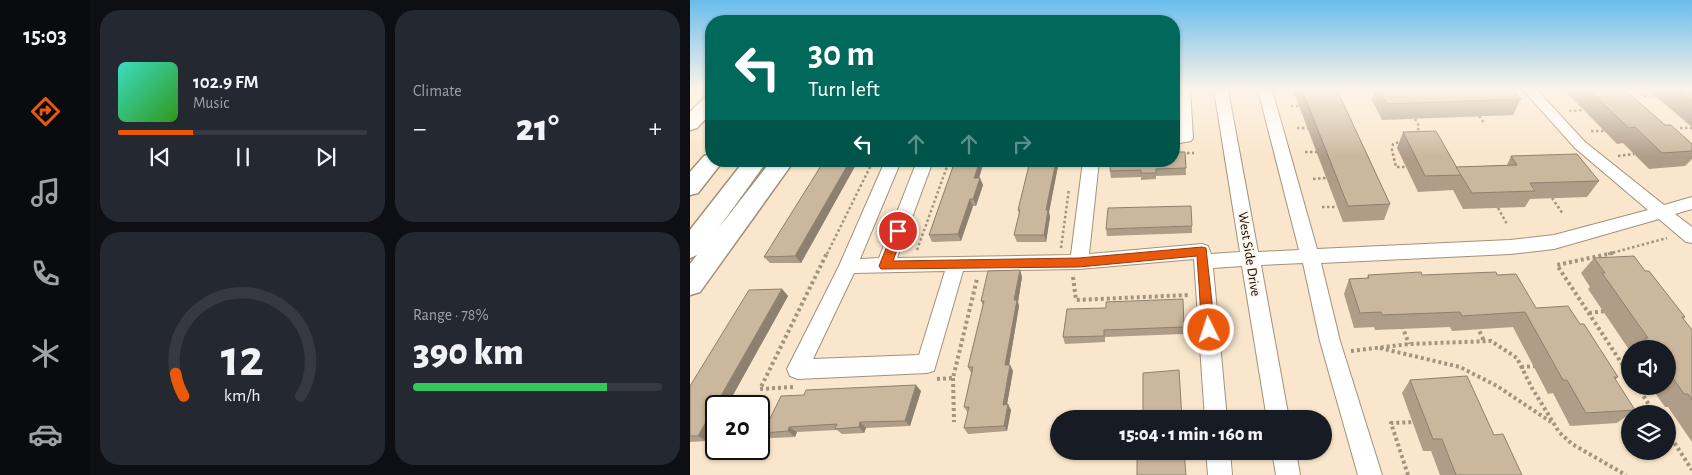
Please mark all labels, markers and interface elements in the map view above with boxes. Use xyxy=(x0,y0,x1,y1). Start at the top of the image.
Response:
text: 15:03 xyxy=(23,25,67,47)
icon: left xyxy=(725,35,790,100)
text: 30 m xyxy=(808,37,875,72)
text: 102.9 FM xyxy=(193,73,259,92)
text: Turn left xyxy=(808,78,880,100)
text: Climate xyxy=(413,83,462,99)
icon: directions xyxy=(28,94,63,129)
text: Music xyxy=(193,95,229,111)
text: 21° xyxy=(516,110,559,148)
text: − xyxy=(413,115,426,143)
text: + xyxy=(649,115,662,143)
icon: left xyxy=(849,130,877,158)
icon: ahead xyxy=(902,130,930,158)
icon: ahead xyxy=(955,130,983,158)
icon: right xyxy=(1008,130,1036,158)
icon: previous xyxy=(146,143,174,171)
icon: pause xyxy=(229,143,257,171)
icon: next xyxy=(312,143,340,171)
icon: music xyxy=(28,175,63,210)
pin xyxy=(877,210,919,252)
street label: West Side Drive xyxy=(1235,211,1263,297)
icon: arrive xyxy=(884,217,912,245)
icon: phone xyxy=(28,256,63,291)
position arrow xyxy=(1182,303,1234,355)
text: Range · 78% xyxy=(413,307,489,323)
text: 12 xyxy=(221,333,264,385)
text: 390 km xyxy=(413,334,524,372)
icon: climate xyxy=(28,336,63,371)
map controls xyxy=(1621,340,1676,460)
button: sound xyxy=(1621,340,1676,395)
text: km/h xyxy=(224,387,261,405)
speed limit sign: 20 xyxy=(705,395,770,460)
button: layers xyxy=(1621,405,1676,460)
icon: car xyxy=(28,417,63,452)
text: 15:04 · 1 min · 160 m xyxy=(1119,425,1263,444)

